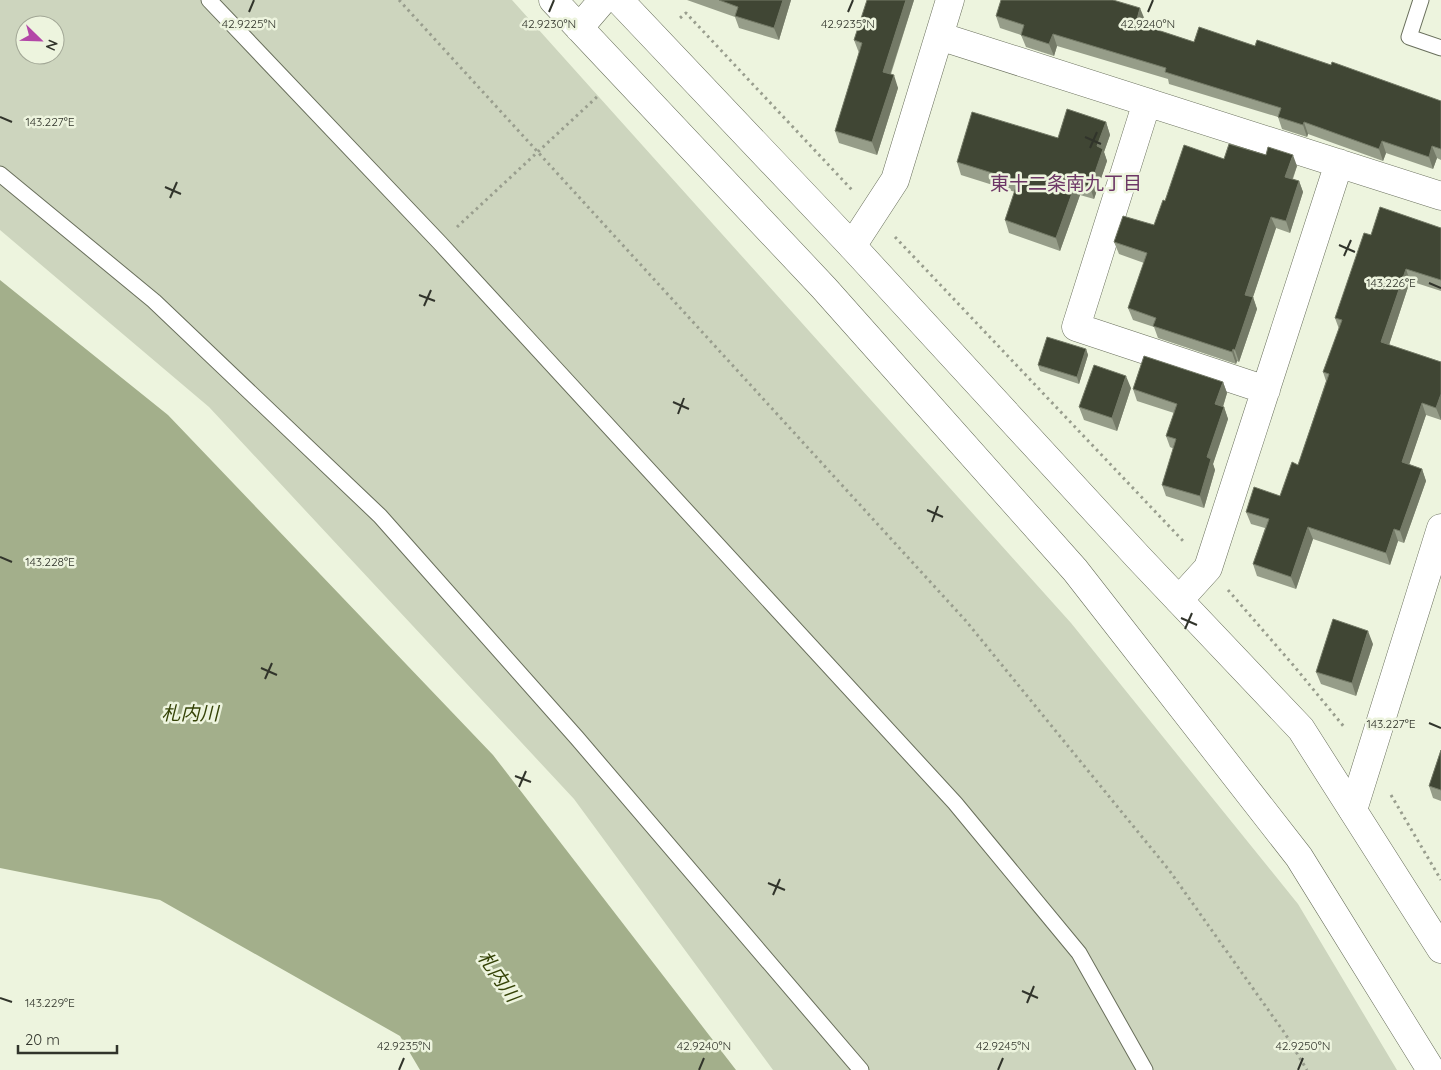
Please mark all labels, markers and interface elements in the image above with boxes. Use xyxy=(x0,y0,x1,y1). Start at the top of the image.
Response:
north arrow xyxy=(15,15,65,65)
text: 42.9225°N xyxy=(222,16,276,31)
text: 42.9230°N xyxy=(522,16,576,31)
text: 42.9235°N xyxy=(821,16,875,31)
text: 42.9240°N xyxy=(1121,16,1175,31)
text: N xyxy=(42,37,62,53)
text: 143.227°E xyxy=(25,114,75,129)
district label: 東十二条南九丁目 xyxy=(990,171,1142,195)
text: 143.226°E xyxy=(1366,275,1416,290)
text: 143.228°E xyxy=(25,554,75,569)
water label: 札内川 xyxy=(161,701,220,725)
text: 143.227°E xyxy=(1366,716,1416,731)
water label: 札内川 xyxy=(473,946,526,1008)
text: 143.229°E xyxy=(25,995,75,1010)
scale bar xyxy=(18,1022,116,1054)
text: 20 m xyxy=(25,1030,60,1049)
text: 42.9235°N xyxy=(377,1038,431,1053)
text: 42.9240°N xyxy=(677,1038,731,1053)
text: 42.9245°N xyxy=(976,1038,1030,1053)
text: 42.9250°N xyxy=(1276,1038,1330,1053)

